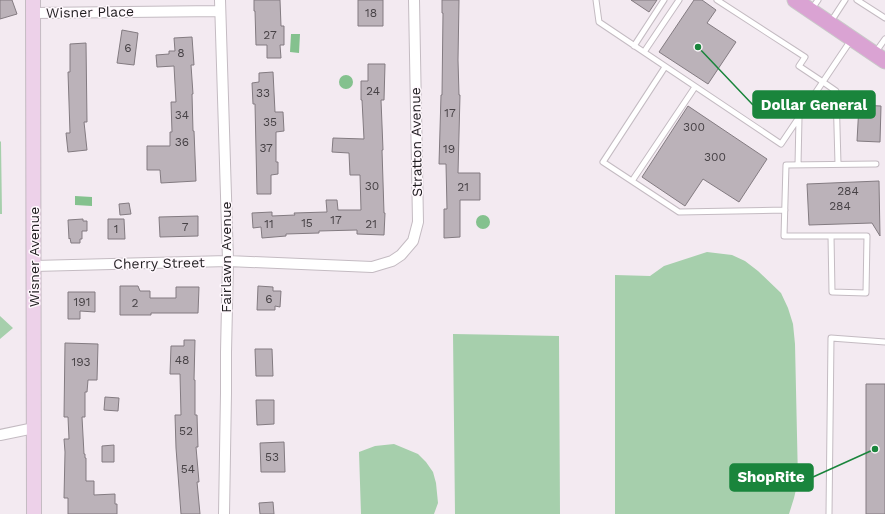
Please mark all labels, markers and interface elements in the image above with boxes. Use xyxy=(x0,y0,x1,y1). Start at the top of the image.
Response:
street label: Wisner Place xyxy=(46,3,134,21)
house number: 18 xyxy=(365,6,377,20)
house number: 27 xyxy=(263,28,277,42)
house number: 6 xyxy=(124,41,132,55)
house number: 8 xyxy=(177,46,185,60)
house number: 24 xyxy=(366,84,380,98)
house number: 33 xyxy=(256,86,270,100)
street label: Stratton Avenue xyxy=(407,87,425,197)
callout: Dollar General xyxy=(753,91,875,118)
text: Dollar General xyxy=(761,96,867,114)
house number: 17 xyxy=(444,106,456,120)
house number: 34 xyxy=(175,108,189,122)
house number: 35 xyxy=(263,115,277,129)
house number: 300 xyxy=(683,120,705,134)
house number: 36 xyxy=(175,135,189,149)
house number: 37 xyxy=(259,141,273,155)
house number: 19 xyxy=(443,142,455,156)
house number: 300 xyxy=(704,150,726,164)
house number: 30 xyxy=(365,179,379,193)
house number: 21 xyxy=(457,180,469,194)
house number: 284 xyxy=(837,184,859,198)
house number: 284 xyxy=(829,199,851,213)
street label: Fairlawn Avenue xyxy=(218,201,234,313)
street label: Wisner Avenue xyxy=(26,207,42,307)
house number: 17 xyxy=(330,213,342,227)
house number: 15 xyxy=(301,216,313,230)
house number: 11 xyxy=(264,217,274,231)
house number: 21 xyxy=(365,217,377,231)
house number: 7 xyxy=(182,220,189,234)
house number: 1 xyxy=(114,222,118,236)
street label: Cherry Street xyxy=(113,254,205,272)
house number: 6 xyxy=(265,292,273,306)
house number: 191 xyxy=(74,295,90,309)
house number: 2 xyxy=(132,296,139,310)
house number: 48 xyxy=(175,353,189,367)
house number: 193 xyxy=(72,355,90,369)
house number: 52 xyxy=(179,424,193,438)
house number: 53 xyxy=(265,450,279,464)
house number: 54 xyxy=(181,462,195,476)
callout: ShopRite xyxy=(730,464,813,491)
text: ShopRite xyxy=(737,468,805,486)

